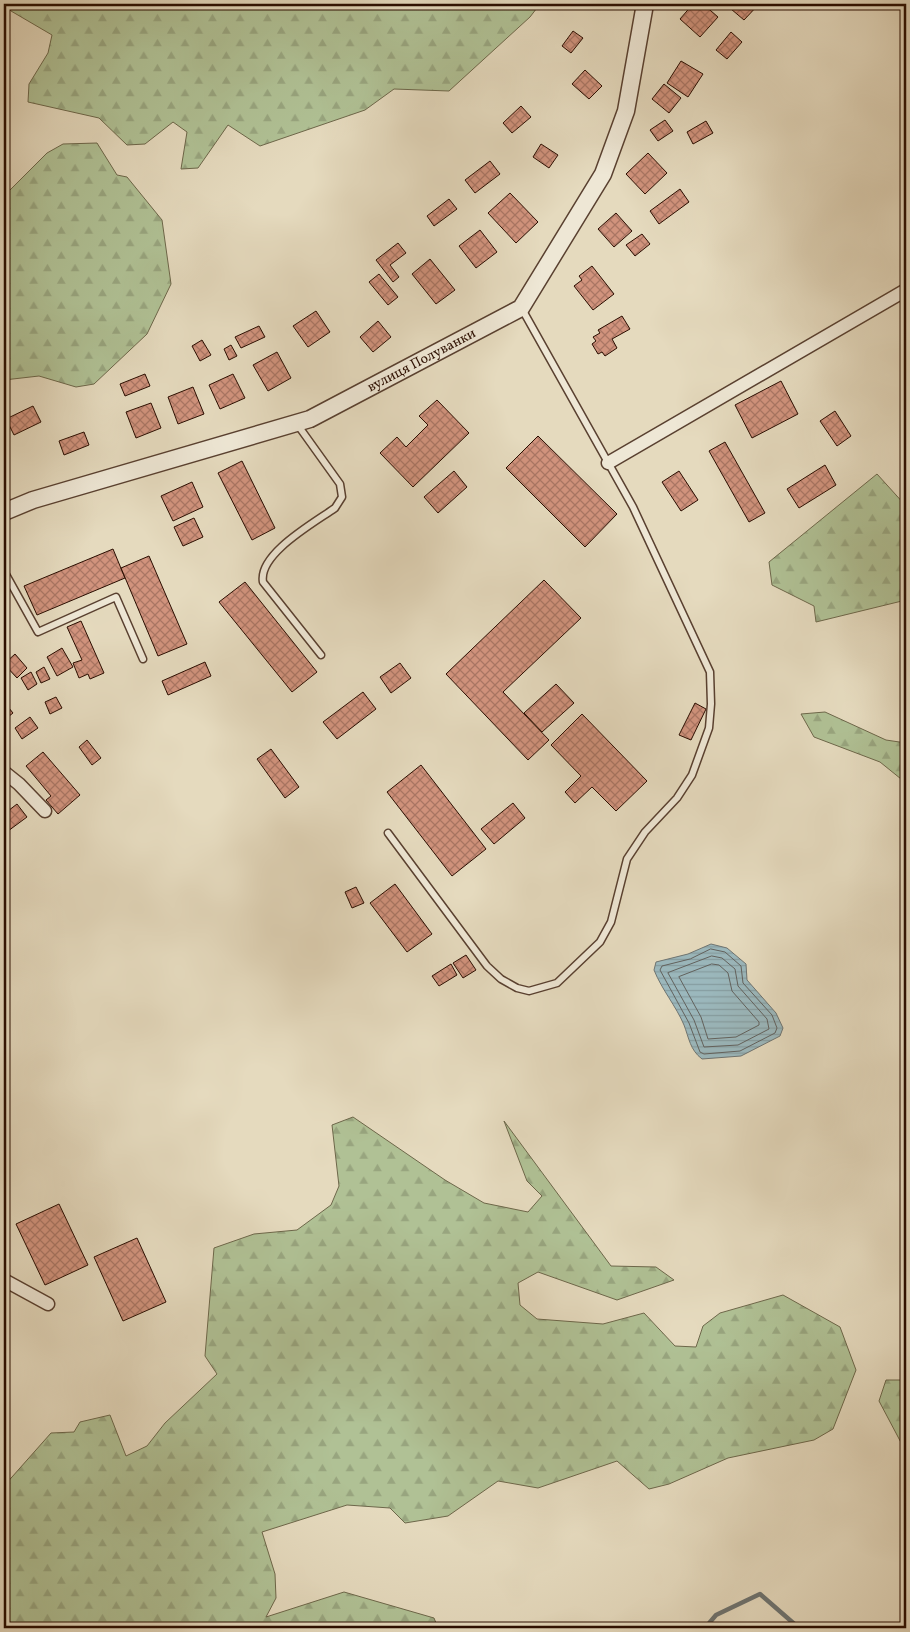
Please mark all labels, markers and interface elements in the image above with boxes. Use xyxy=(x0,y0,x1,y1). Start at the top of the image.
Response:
street label: вулиця Полуванки xyxy=(364,324,480,397)

